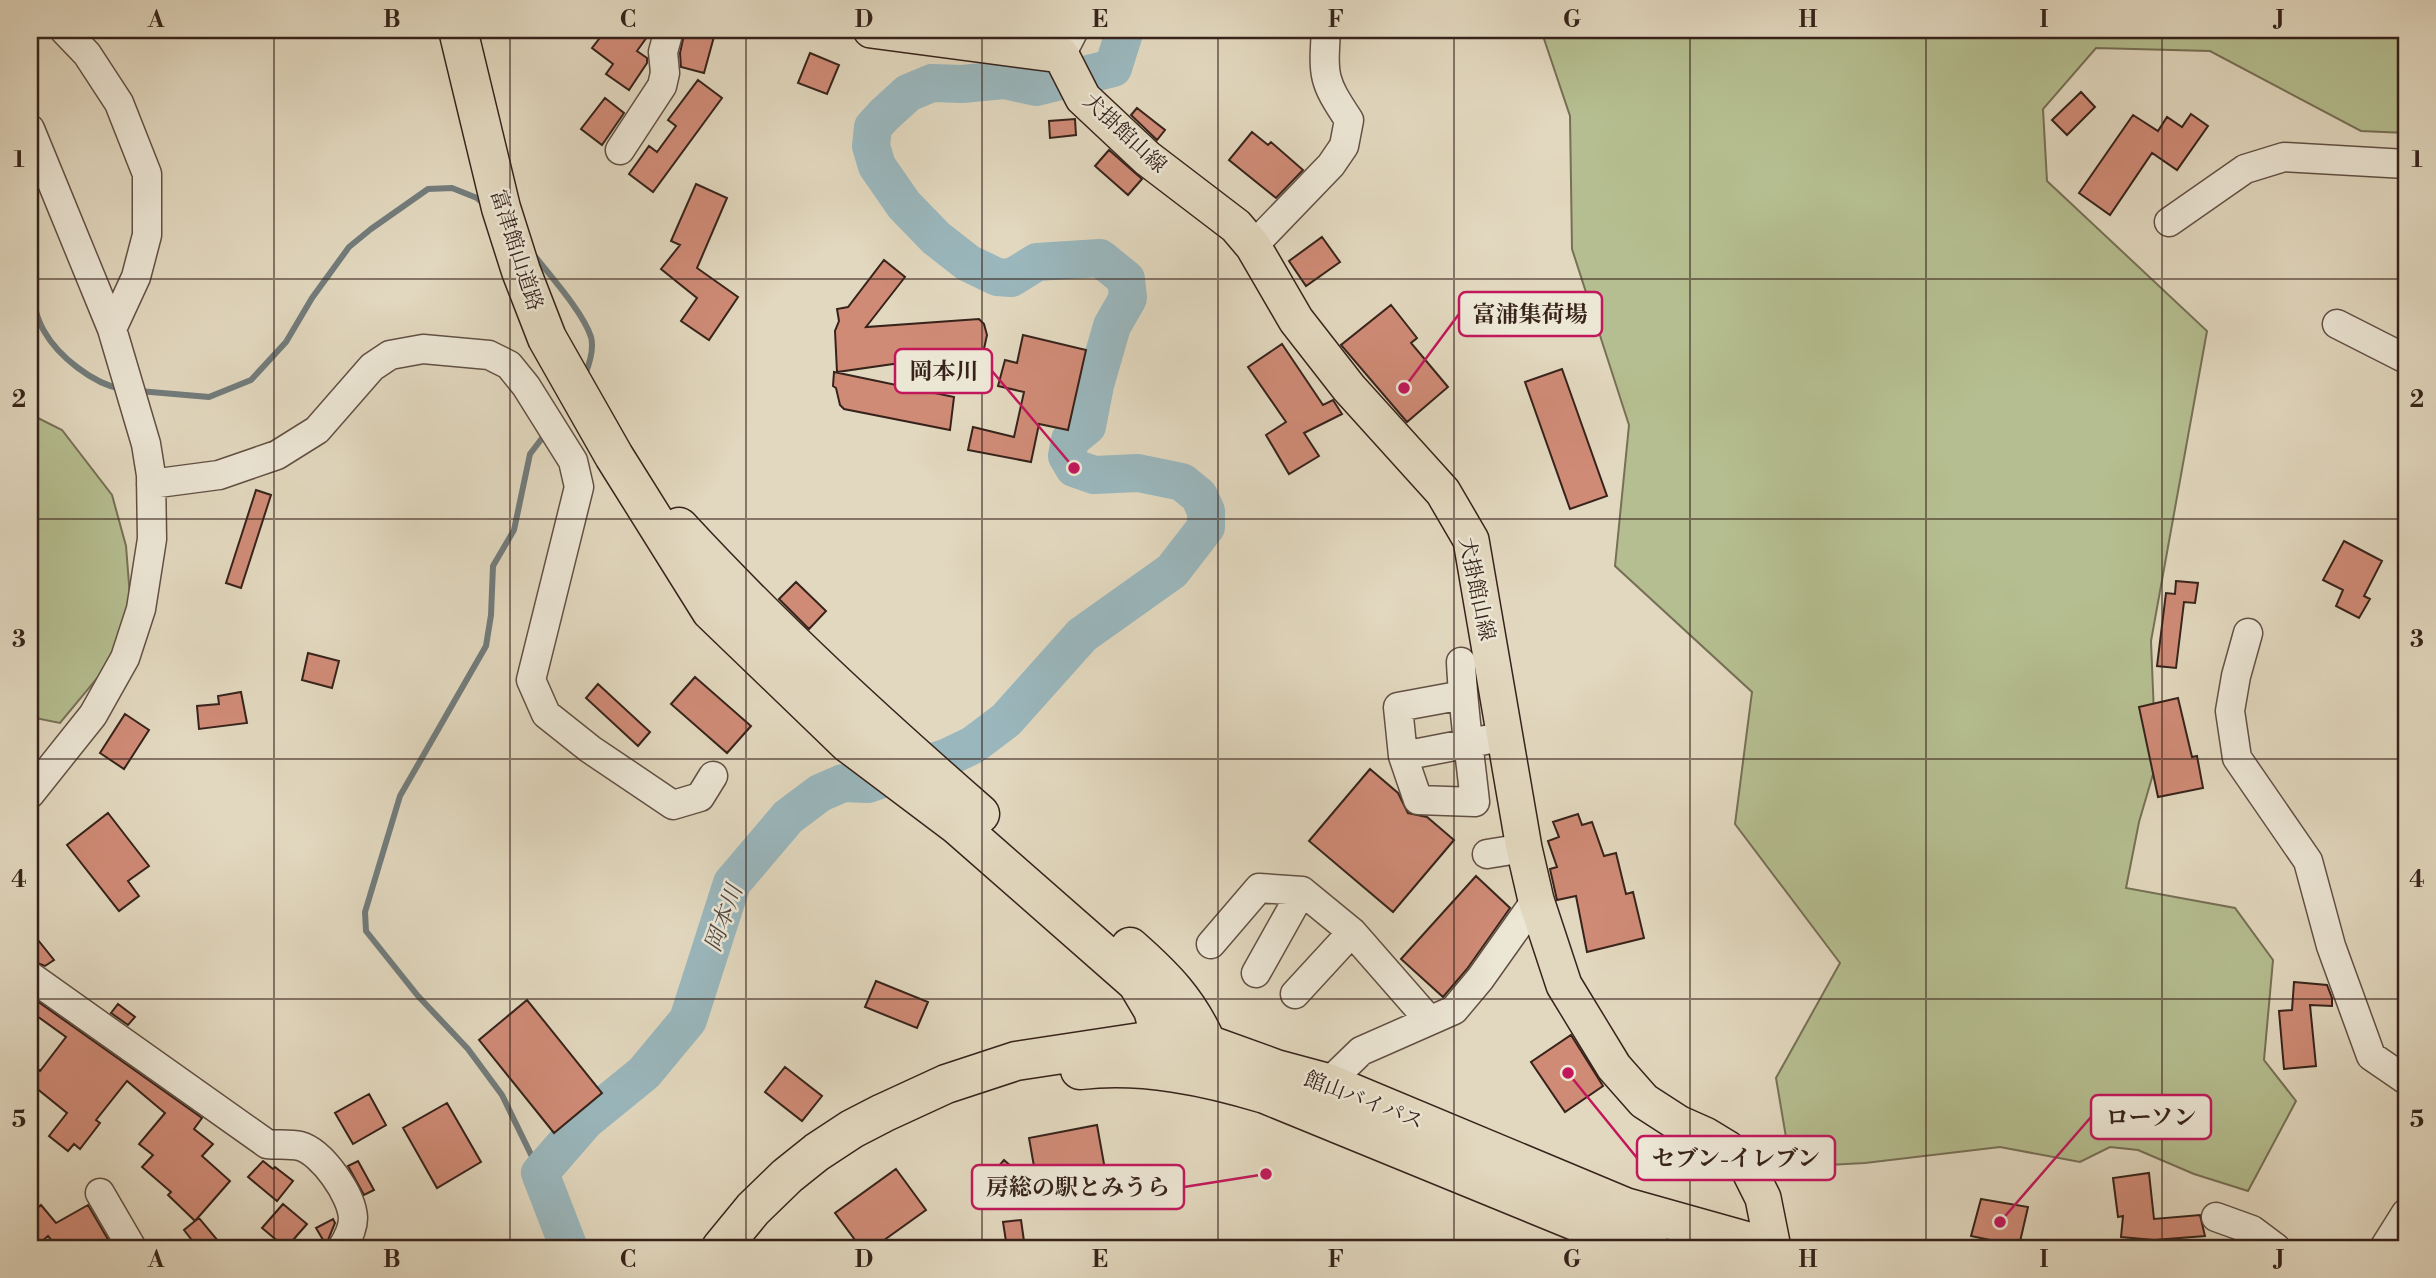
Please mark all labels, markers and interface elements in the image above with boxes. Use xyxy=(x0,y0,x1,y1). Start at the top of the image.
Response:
text: A xyxy=(147,6,165,34)
text: B xyxy=(383,6,401,34)
text: C xyxy=(620,6,636,34)
text: D xyxy=(855,6,873,34)
text: E xyxy=(1092,6,1108,34)
text: F xyxy=(1328,6,1344,34)
text: G xyxy=(1563,6,1581,34)
text: H xyxy=(1799,6,1818,34)
text: I xyxy=(2040,6,2049,34)
text: J xyxy=(2273,6,2285,34)
street label: 犬掛館山線 xyxy=(1077,88,1172,179)
text: 1 xyxy=(13,146,25,174)
text: 1 xyxy=(2411,146,2423,174)
street label: 富津館山道路 xyxy=(484,186,548,314)
callout: 富浦集荷場 xyxy=(1459,292,1602,336)
text: 富浦集荷場 xyxy=(1473,301,1588,329)
callout: 岡本川 xyxy=(895,349,992,393)
text: 岡本川 xyxy=(910,358,979,386)
text: 2 xyxy=(12,386,26,414)
text: 2 xyxy=(2410,386,2424,414)
street label: 犬掛館山線 xyxy=(1452,535,1500,643)
text: 3 xyxy=(12,626,26,654)
text: 3 xyxy=(2410,626,2424,654)
text: 4 xyxy=(11,866,27,894)
text: 4 xyxy=(2409,866,2425,894)
water label: 岡本川 xyxy=(699,878,750,956)
street label: 館山バイパス xyxy=(1300,1066,1427,1136)
callout: ローソン xyxy=(2091,1095,2211,1139)
text: ローソン xyxy=(2105,1104,2197,1132)
text: 5 xyxy=(12,1106,26,1134)
text: 5 xyxy=(2410,1106,2424,1134)
callout: セブン-イレブン xyxy=(1637,1136,1835,1180)
text: セブン-イレブン xyxy=(1652,1145,1820,1173)
callout: 房総の駅とみうら xyxy=(972,1165,1184,1209)
text: 房総の駅とみうら xyxy=(986,1174,1170,1202)
text: A xyxy=(147,1246,165,1274)
text: B xyxy=(383,1246,401,1274)
text: C xyxy=(620,1246,636,1274)
text: D xyxy=(855,1246,873,1274)
text: E xyxy=(1092,1246,1108,1274)
text: F xyxy=(1328,1246,1344,1274)
text: G xyxy=(1563,1246,1581,1274)
text: H xyxy=(1799,1246,1818,1274)
text: I xyxy=(2040,1246,2049,1274)
text: J xyxy=(2273,1246,2285,1274)

